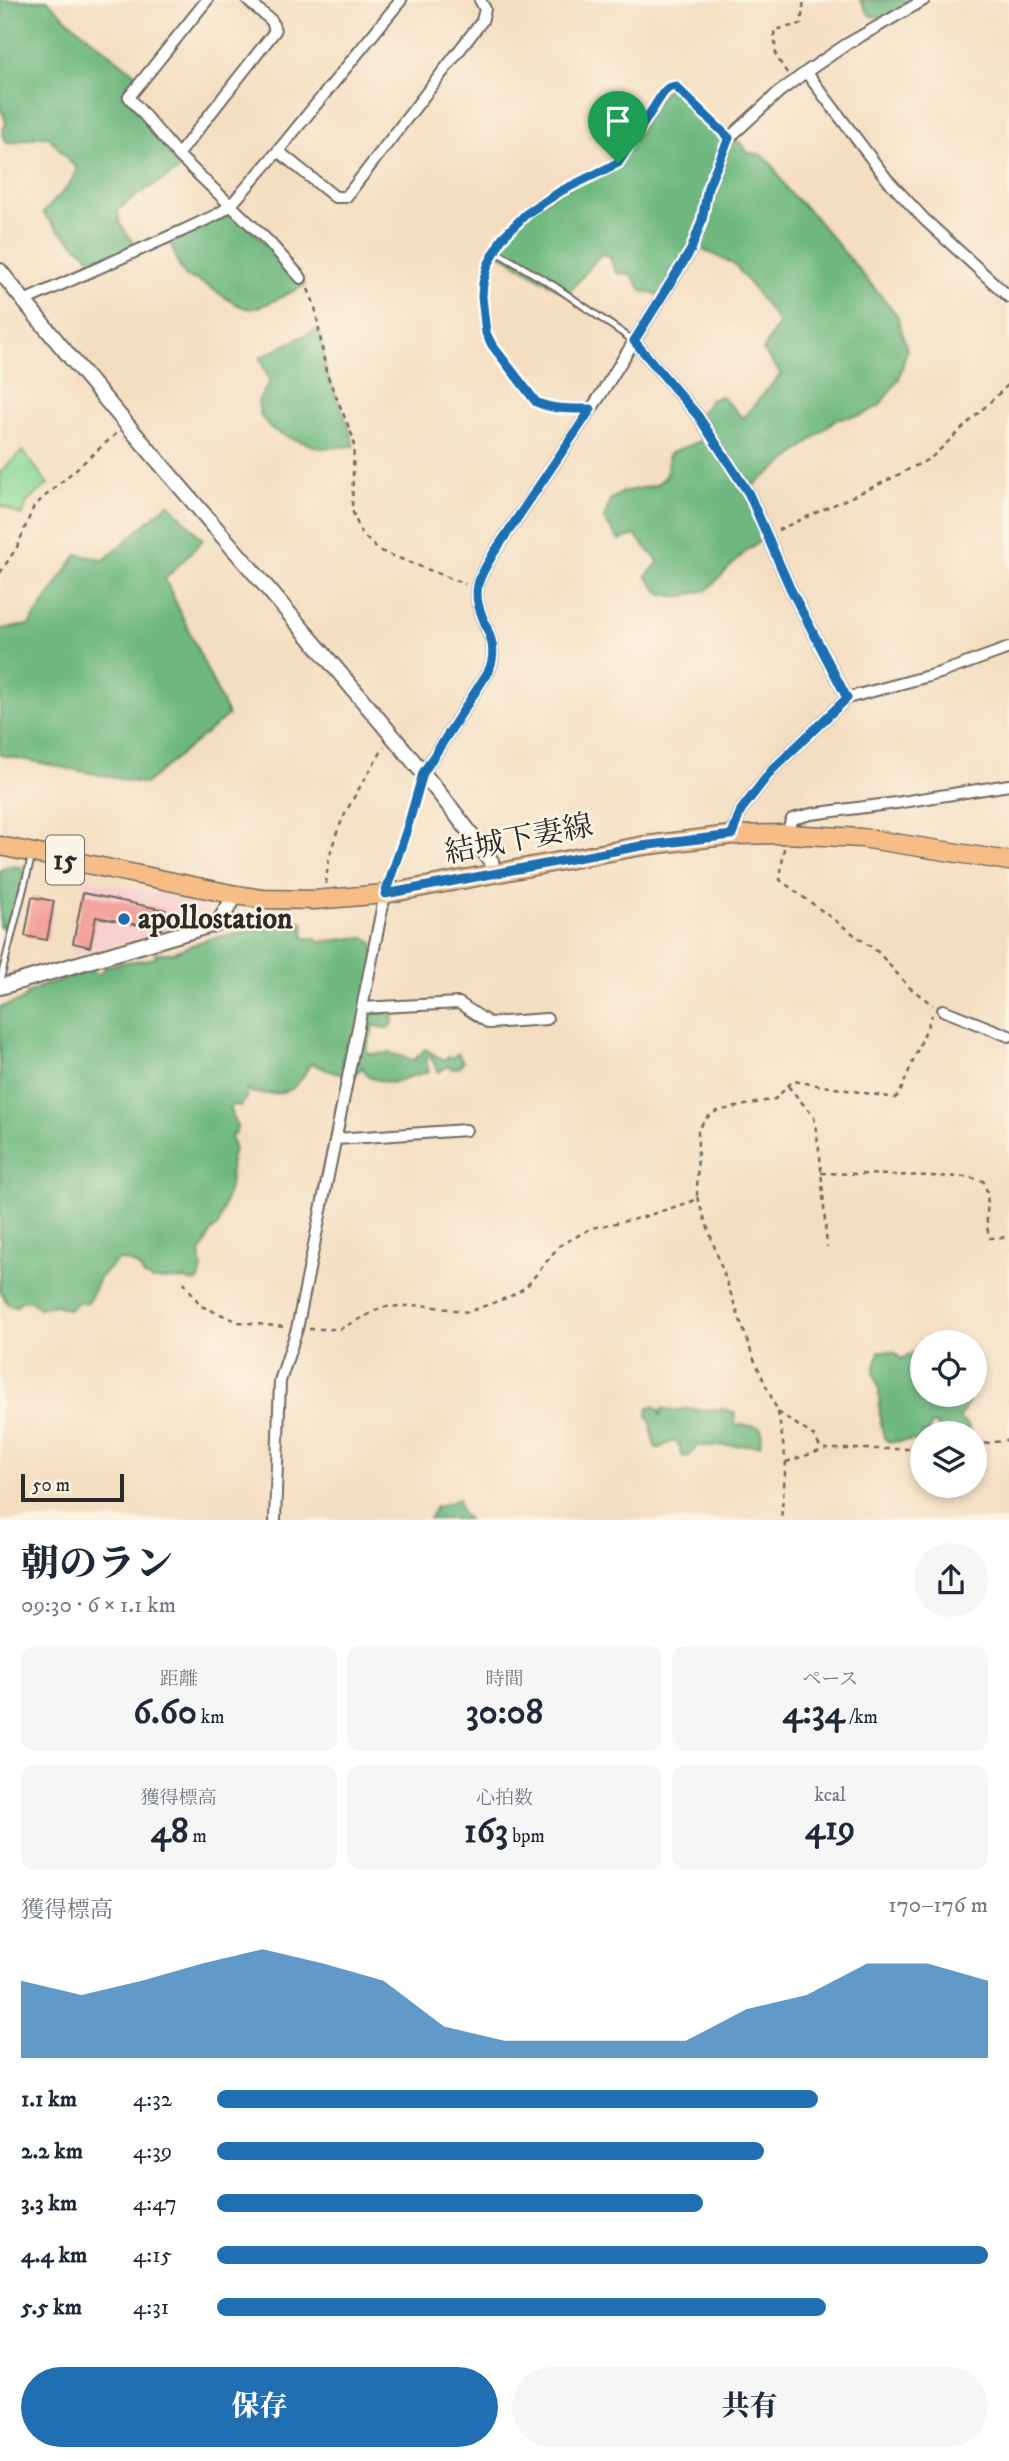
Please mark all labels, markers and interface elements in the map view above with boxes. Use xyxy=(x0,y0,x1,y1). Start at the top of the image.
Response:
pin xyxy=(588,91,648,163)
icon: arrive xyxy=(599,102,637,140)
street label: 結城下妻線 xyxy=(442,808,596,872)
road number: 15 xyxy=(46,836,84,884)
place label: apollostation xyxy=(138,901,293,938)
marker: apollostation xyxy=(116,911,132,927)
map controls xyxy=(910,1330,987,1498)
button: locate xyxy=(910,1330,987,1407)
button: layers xyxy=(910,1421,987,1498)
scale bar xyxy=(21,1470,124,1502)
text: 50 m xyxy=(32,1474,70,1497)
text: 朝のラン xyxy=(21,1541,173,1589)
button: share xyxy=(914,1543,988,1617)
text: 09:30 · 6 × 1.1 km xyxy=(21,1591,176,1620)
text: 距離 xyxy=(160,1668,198,1691)
text: 時間 xyxy=(485,1668,524,1691)
text: ペース xyxy=(802,1668,858,1691)
text: 6.60 xyxy=(133,1691,197,1735)
text: 30:08 xyxy=(466,1691,543,1735)
text: 4:34 xyxy=(782,1691,845,1735)
text: km xyxy=(197,1706,225,1729)
text: /km xyxy=(845,1706,878,1729)
text: kcal xyxy=(815,1784,846,1807)
text: 獲得標高 xyxy=(141,1787,217,1810)
text: 心拍数 xyxy=(476,1787,533,1810)
text: 419 xyxy=(805,1807,855,1851)
text: 48 xyxy=(151,1810,188,1854)
text: 163 xyxy=(464,1810,508,1854)
text: m xyxy=(188,1825,207,1848)
text: bpm xyxy=(508,1825,545,1848)
text: 170–176 m xyxy=(888,1891,988,1920)
text: 獲得標高 xyxy=(21,1896,113,1925)
text: 1.1 km xyxy=(21,2085,77,2114)
text: 4:32 xyxy=(133,2085,172,2114)
text: 2.2 km xyxy=(21,2137,83,2166)
text: 4:39 xyxy=(133,2137,172,2166)
text: 3.3 km xyxy=(21,2189,77,2218)
text: 4:47 xyxy=(133,2189,177,2218)
text: 4.4 km xyxy=(21,2241,87,2270)
text: 4:15 xyxy=(133,2241,172,2270)
text: 5.5 km xyxy=(21,2293,82,2322)
text: 4:31 xyxy=(133,2293,169,2322)
button: 保存 xyxy=(21,2367,498,2447)
button: 共有 xyxy=(512,2367,988,2447)

